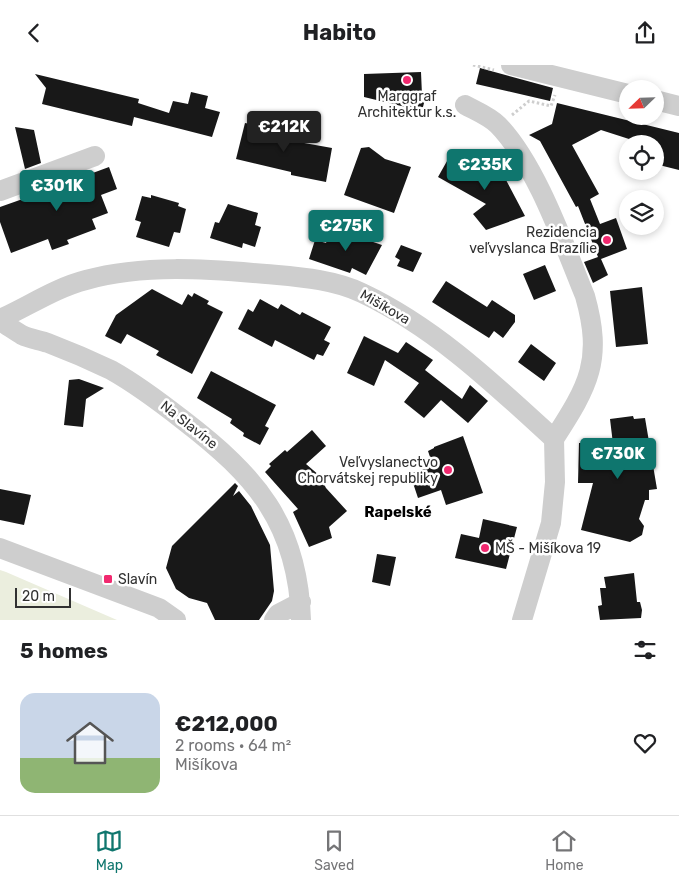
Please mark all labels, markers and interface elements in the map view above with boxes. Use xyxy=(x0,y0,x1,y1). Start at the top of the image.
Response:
icon: back xyxy=(20,19,48,47)
text: Habito xyxy=(303,19,376,46)
icon: share xyxy=(631,19,659,47)
marker: Marggraf Architektur k.s. xyxy=(401,74,413,86)
north arrow xyxy=(619,80,664,125)
map controls xyxy=(619,80,664,235)
place label: Marggraf Architektur k.s. xyxy=(358,88,456,121)
pin: €212K xyxy=(249,111,319,153)
text: €212K xyxy=(258,117,310,136)
button: locate xyxy=(619,135,664,180)
pin: €235K xyxy=(450,149,520,191)
text: €235K xyxy=(458,155,512,174)
pin: €301K xyxy=(22,169,92,212)
text: €301K xyxy=(31,176,83,195)
button: layers xyxy=(619,190,664,235)
pin: €275K xyxy=(311,209,381,252)
text: €275K xyxy=(319,216,373,235)
place label: Rezidencia veľvyslanca Brazílie xyxy=(469,224,597,257)
marker: Rezidencia veľvyslanca Brazílie xyxy=(601,234,613,246)
street label: Mišíkova xyxy=(357,286,413,328)
street label: Na Slavíne xyxy=(157,397,221,453)
pin: €730K xyxy=(583,437,653,480)
text: €730K xyxy=(591,444,645,463)
place label: Veľvyslanectvo Chorvátskej republiky xyxy=(297,454,438,487)
marker: Veľvyslanectvo Chorvátskej republiky xyxy=(442,464,454,476)
district label: Rapelské xyxy=(364,503,432,521)
place label: MŠ - Mišíkova 19 xyxy=(495,539,601,557)
marker: MŠ - Mišíkova 19 xyxy=(479,542,491,554)
place label: Slavín xyxy=(118,571,157,588)
marker: Slavín xyxy=(102,573,114,585)
scale bar xyxy=(15,585,71,608)
text: 20 m xyxy=(22,588,55,605)
icon: filters xyxy=(631,636,659,664)
text: 5 homes xyxy=(20,638,108,663)
text: €212,000 xyxy=(175,711,278,736)
icon: home xyxy=(60,713,120,773)
icon: heart xyxy=(631,729,659,757)
text: 2 rooms · 64 m² xyxy=(175,736,291,755)
text: Mišíkova xyxy=(175,755,238,774)
tab: Map xyxy=(95,827,123,874)
tab: Saved xyxy=(314,827,354,874)
tab: Home xyxy=(545,827,584,874)

